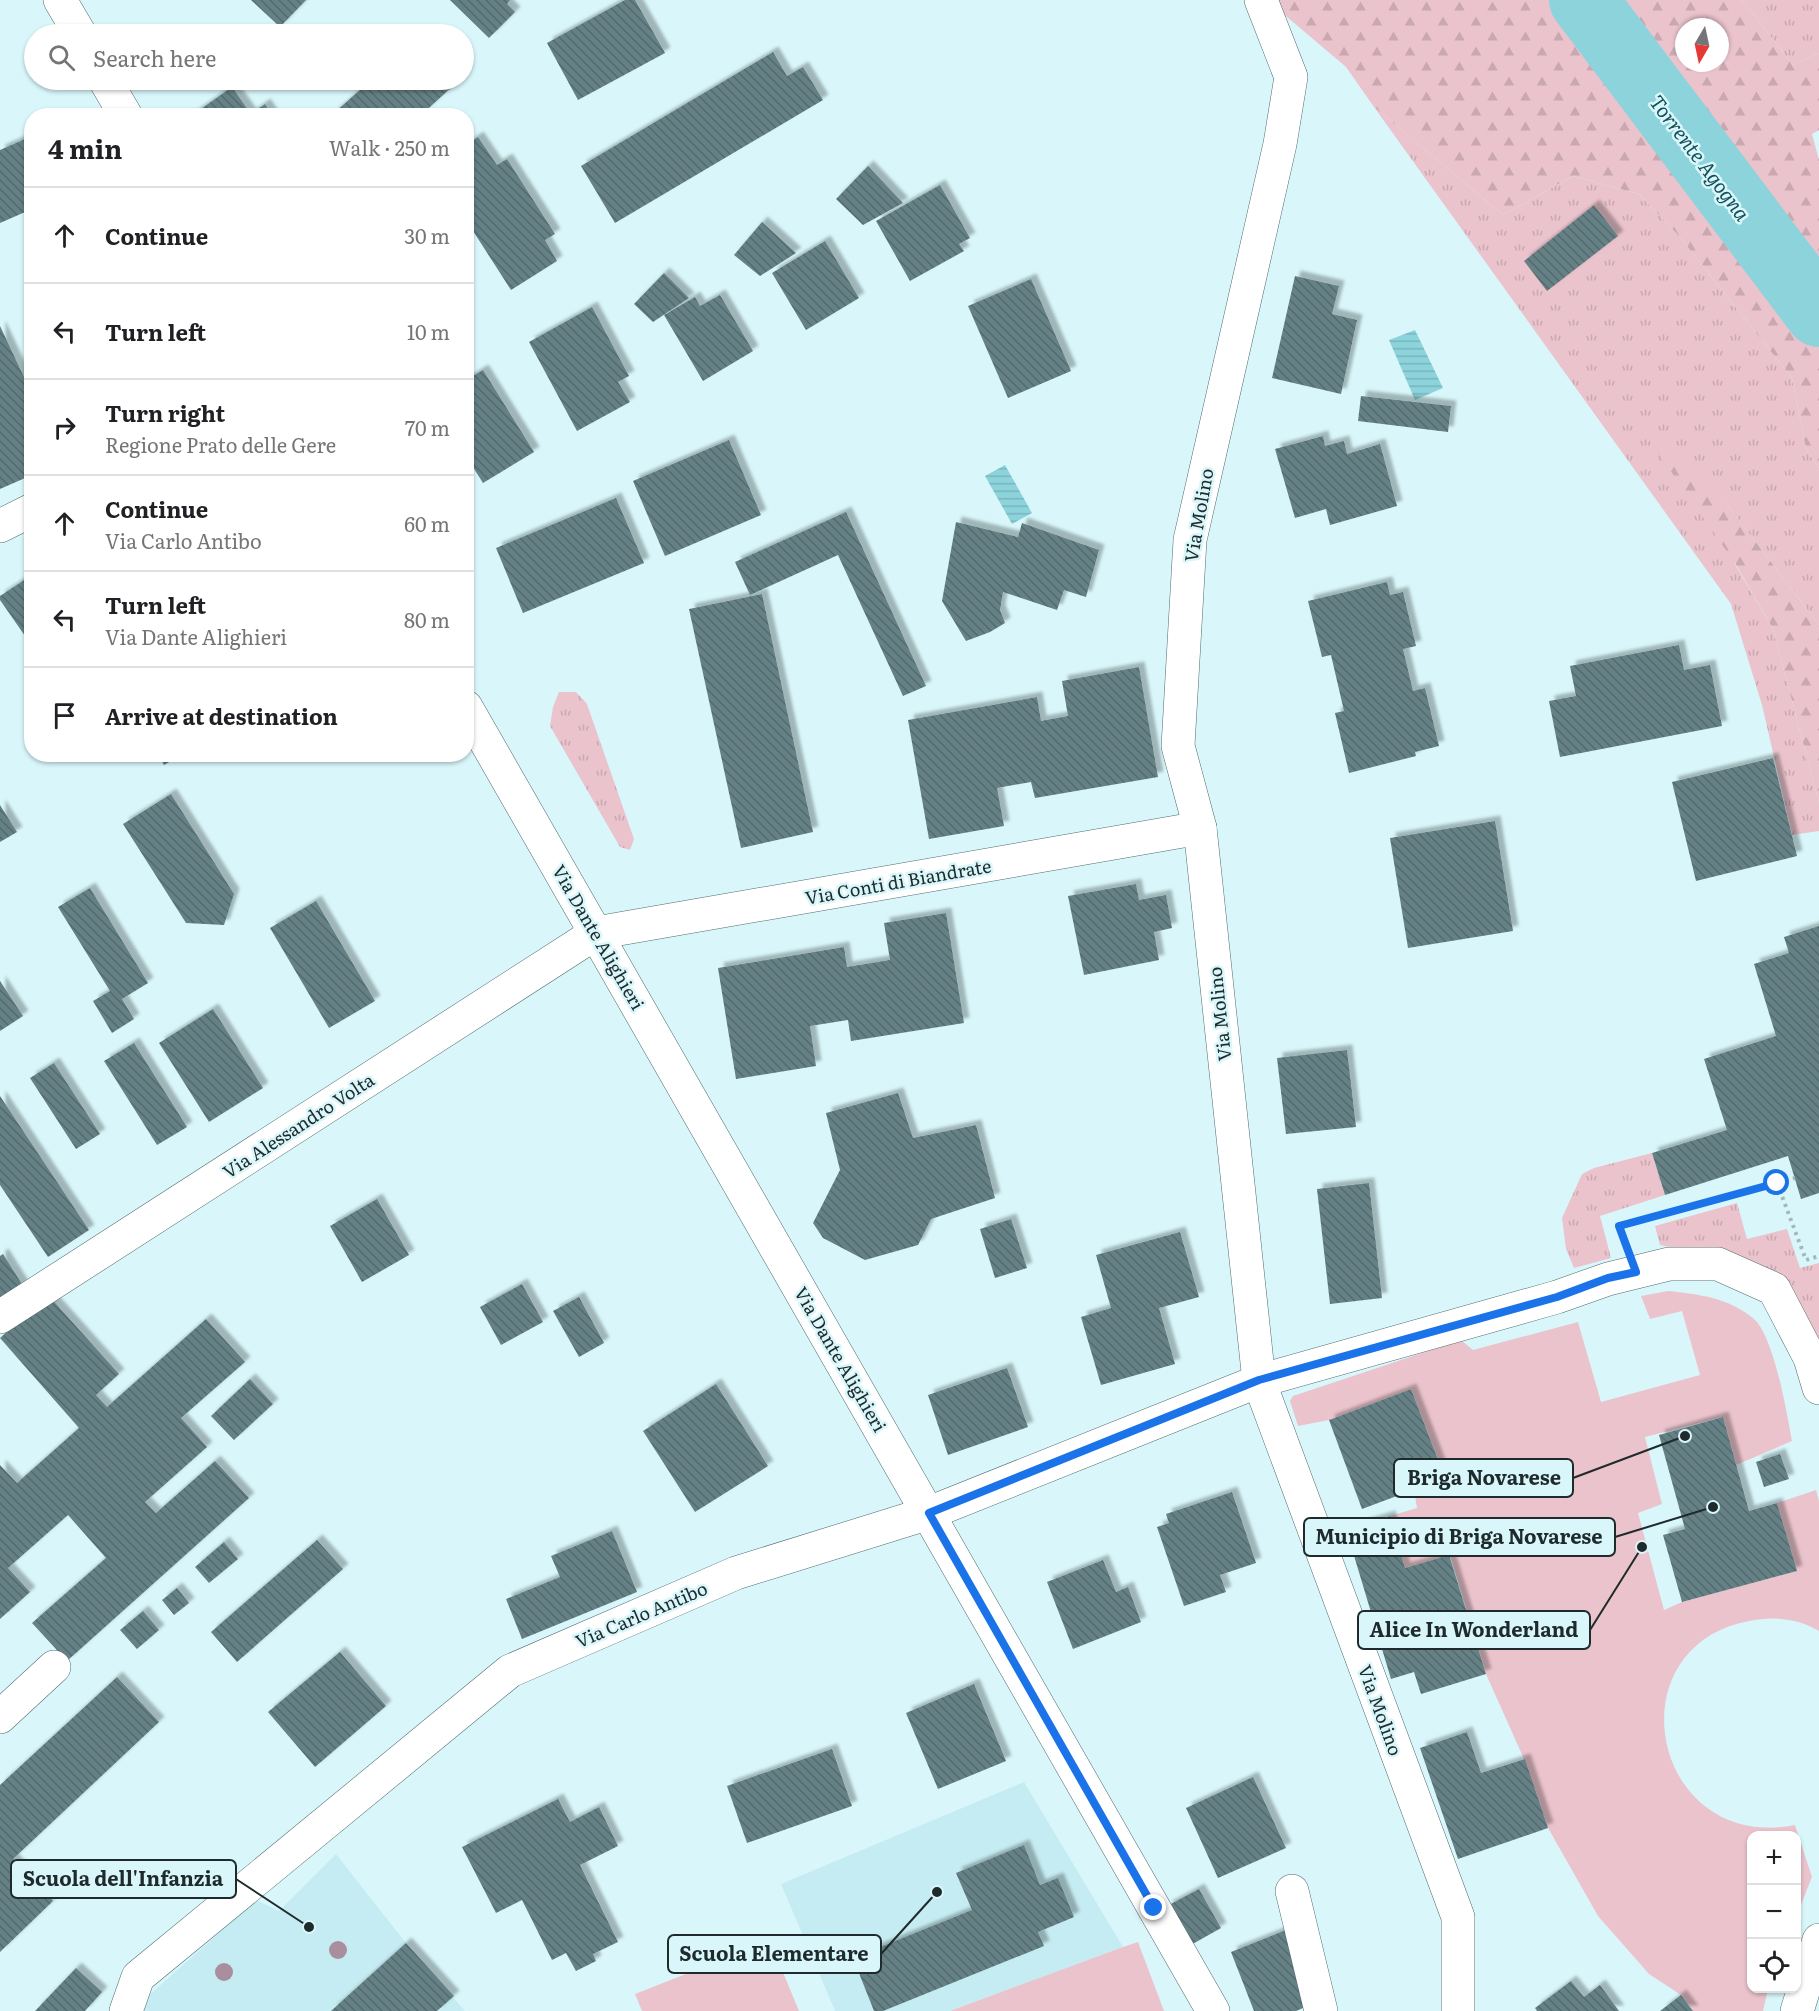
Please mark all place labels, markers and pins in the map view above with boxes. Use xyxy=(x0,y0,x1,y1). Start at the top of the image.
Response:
callout: Briga Novarese xyxy=(1394,1459,1573,1497)
callout: Municipio di Briga Novarese xyxy=(1304,1518,1615,1556)
callout: Alice In Wonderland xyxy=(1358,1611,1590,1649)
callout: Scuola dell'Infanzia xyxy=(11,1860,236,1898)
callout: Scuola Elementare xyxy=(668,1935,881,1973)

